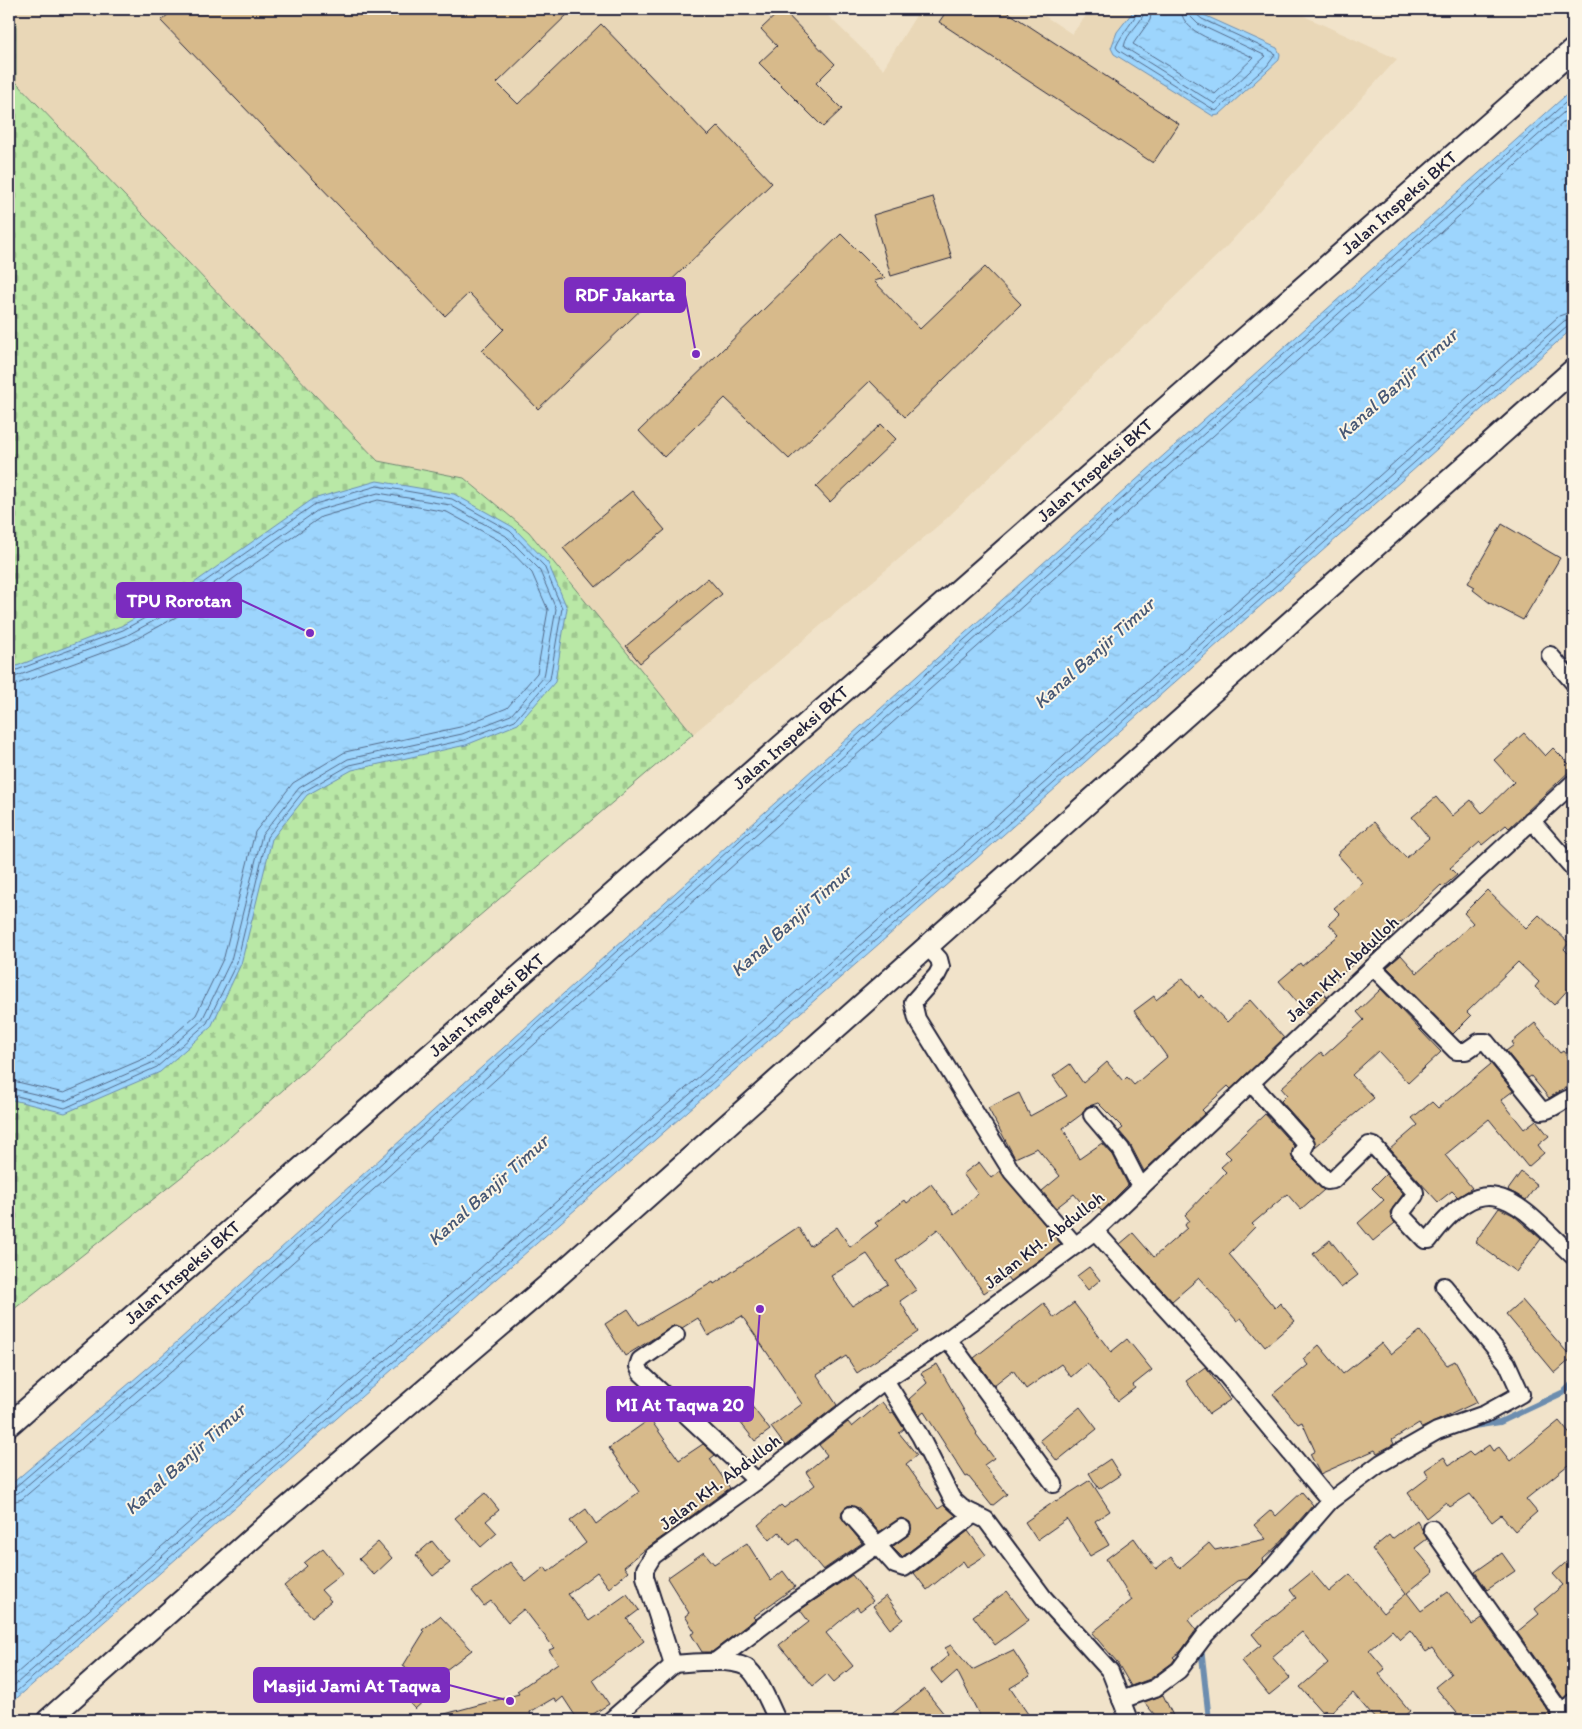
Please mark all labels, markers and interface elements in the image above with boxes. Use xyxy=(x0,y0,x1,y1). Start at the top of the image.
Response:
street label: Jalan Inspeksi BKT xyxy=(1337,146,1462,260)
callout: RDF Jakarta xyxy=(565,278,685,312)
text: RDF Jakarta xyxy=(575,283,675,306)
water label: Kanal Banjir Timur xyxy=(1332,322,1464,444)
street label: Jalan Inspeksi BKT xyxy=(1033,413,1157,527)
callout: TPU Rorotan xyxy=(117,583,241,617)
text: TPU Rorotan xyxy=(126,589,232,612)
water label: Kanal Banjir Timur xyxy=(1029,591,1161,713)
street label: Jalan Inspeksi BKT xyxy=(728,681,853,794)
water label: Kanal Banjir Timur xyxy=(726,859,858,981)
street label: Jalan KH. Abdulloh xyxy=(1281,911,1403,1027)
street label: Jalan Inspeksi BKT xyxy=(424,948,549,1062)
water label: Kanal Banjir Timur xyxy=(423,1128,555,1250)
street label: Jalan KH. Abdulloh xyxy=(979,1186,1109,1294)
street label: Jalan Inspeksi BKT xyxy=(120,1216,245,1329)
callout: MI At Taqwa 20 xyxy=(607,1387,753,1421)
text: MI At Taqwa 20 xyxy=(616,1393,744,1416)
water label: Kanal Banjir Timur xyxy=(120,1397,252,1519)
street label: Jalan KH. Abdulloh xyxy=(655,1429,785,1535)
callout: Masjid Jami At Taqwa xyxy=(254,1668,449,1702)
text: Masjid Jami At Taqwa xyxy=(263,1674,441,1697)

